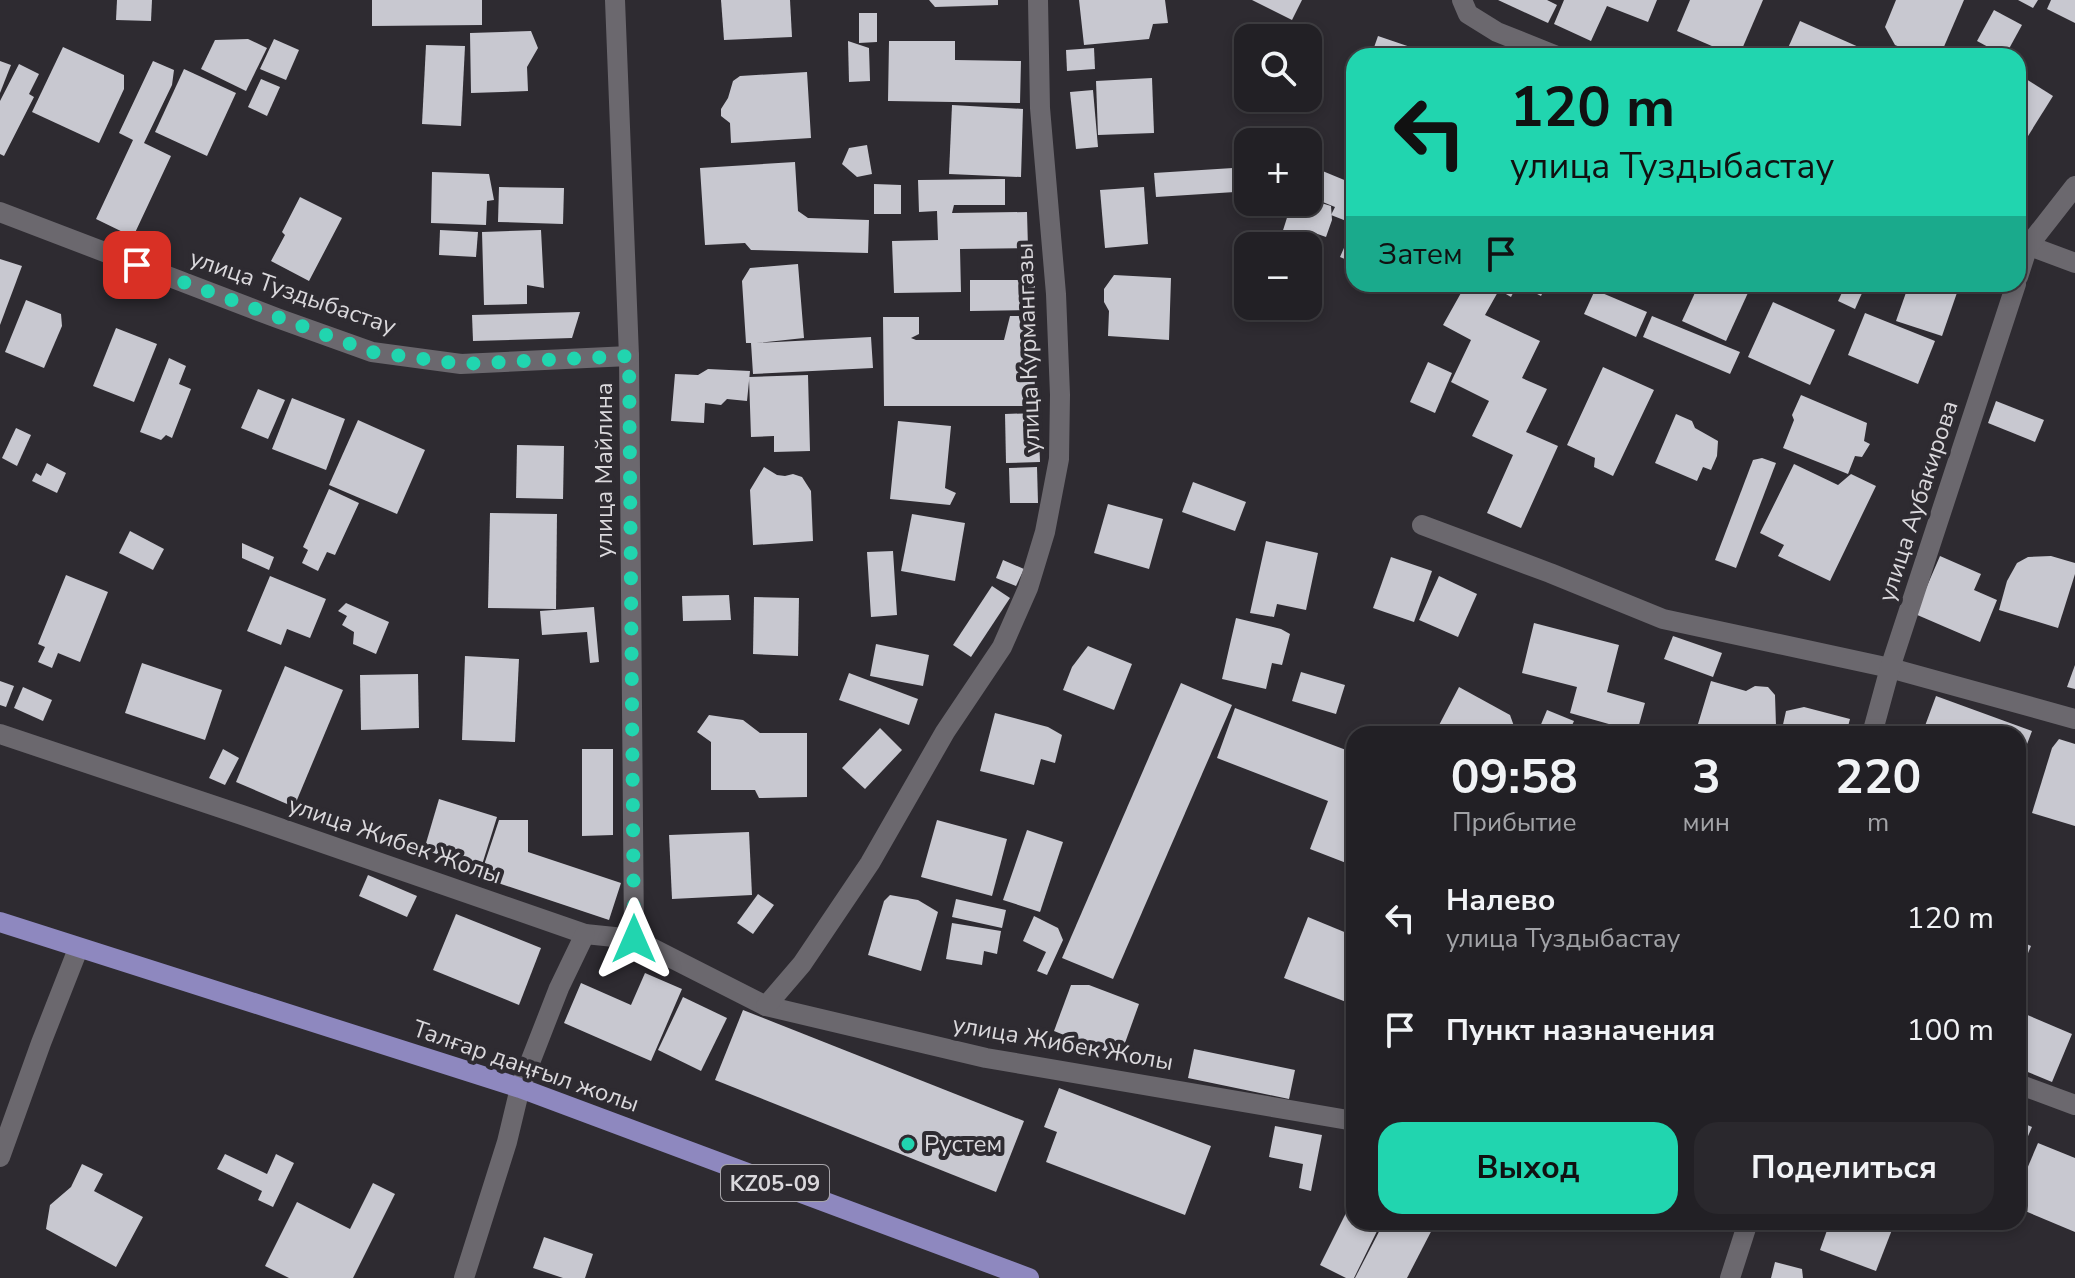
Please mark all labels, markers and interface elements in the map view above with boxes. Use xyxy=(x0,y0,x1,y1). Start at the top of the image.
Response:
map controls xyxy=(1234,24,1322,320)
button: search xyxy=(1234,24,1322,112)
text: 120 m xyxy=(1510,69,1675,146)
icon: left xyxy=(1378,80,1482,184)
button: + xyxy=(1234,128,1322,216)
text: улица Туздыбастау xyxy=(1510,142,1834,191)
pin xyxy=(103,231,171,299)
button: − xyxy=(1234,232,1322,320)
icon: arrive xyxy=(1479,232,1523,276)
text: Затем xyxy=(1378,234,1463,275)
street label: улица Туздыбастау xyxy=(186,242,401,342)
street label: улица Курмангазы xyxy=(1008,242,1048,454)
icon: arrive xyxy=(115,243,159,287)
street label: улица Майлина xyxy=(588,382,620,558)
street label: улица Аубакирова xyxy=(1870,396,1966,606)
text: 09:58 xyxy=(1451,744,1578,810)
text: 3 xyxy=(1692,744,1721,810)
text: 220 xyxy=(1835,744,1921,810)
street label: улица Жибек Жолы xyxy=(284,788,506,892)
text: Прибытие xyxy=(1452,805,1577,840)
text: мин xyxy=(1683,805,1730,840)
text: m xyxy=(1867,805,1889,840)
text: Налево xyxy=(1446,880,1555,921)
icon: left xyxy=(1378,896,1422,940)
position arrow xyxy=(592,897,676,981)
text: 120 m xyxy=(1907,898,1994,939)
text: улица Туздыбастау xyxy=(1446,921,1680,956)
street label: улица Жибек Жолы xyxy=(950,1008,1176,1078)
icon: arrive xyxy=(1378,1008,1422,1052)
text: Пункт назначения xyxy=(1446,1010,1715,1051)
text: 100 m xyxy=(1907,1010,1994,1051)
street label: Талғар даңғыл жолы xyxy=(409,1012,643,1120)
button: Выход xyxy=(1378,1122,1678,1214)
button: Поделиться xyxy=(1694,1122,1994,1214)
place label: Рустем xyxy=(924,1128,1002,1160)
marker: Рустем xyxy=(899,1135,917,1153)
road number: KZ05-09 xyxy=(721,1165,829,1201)

